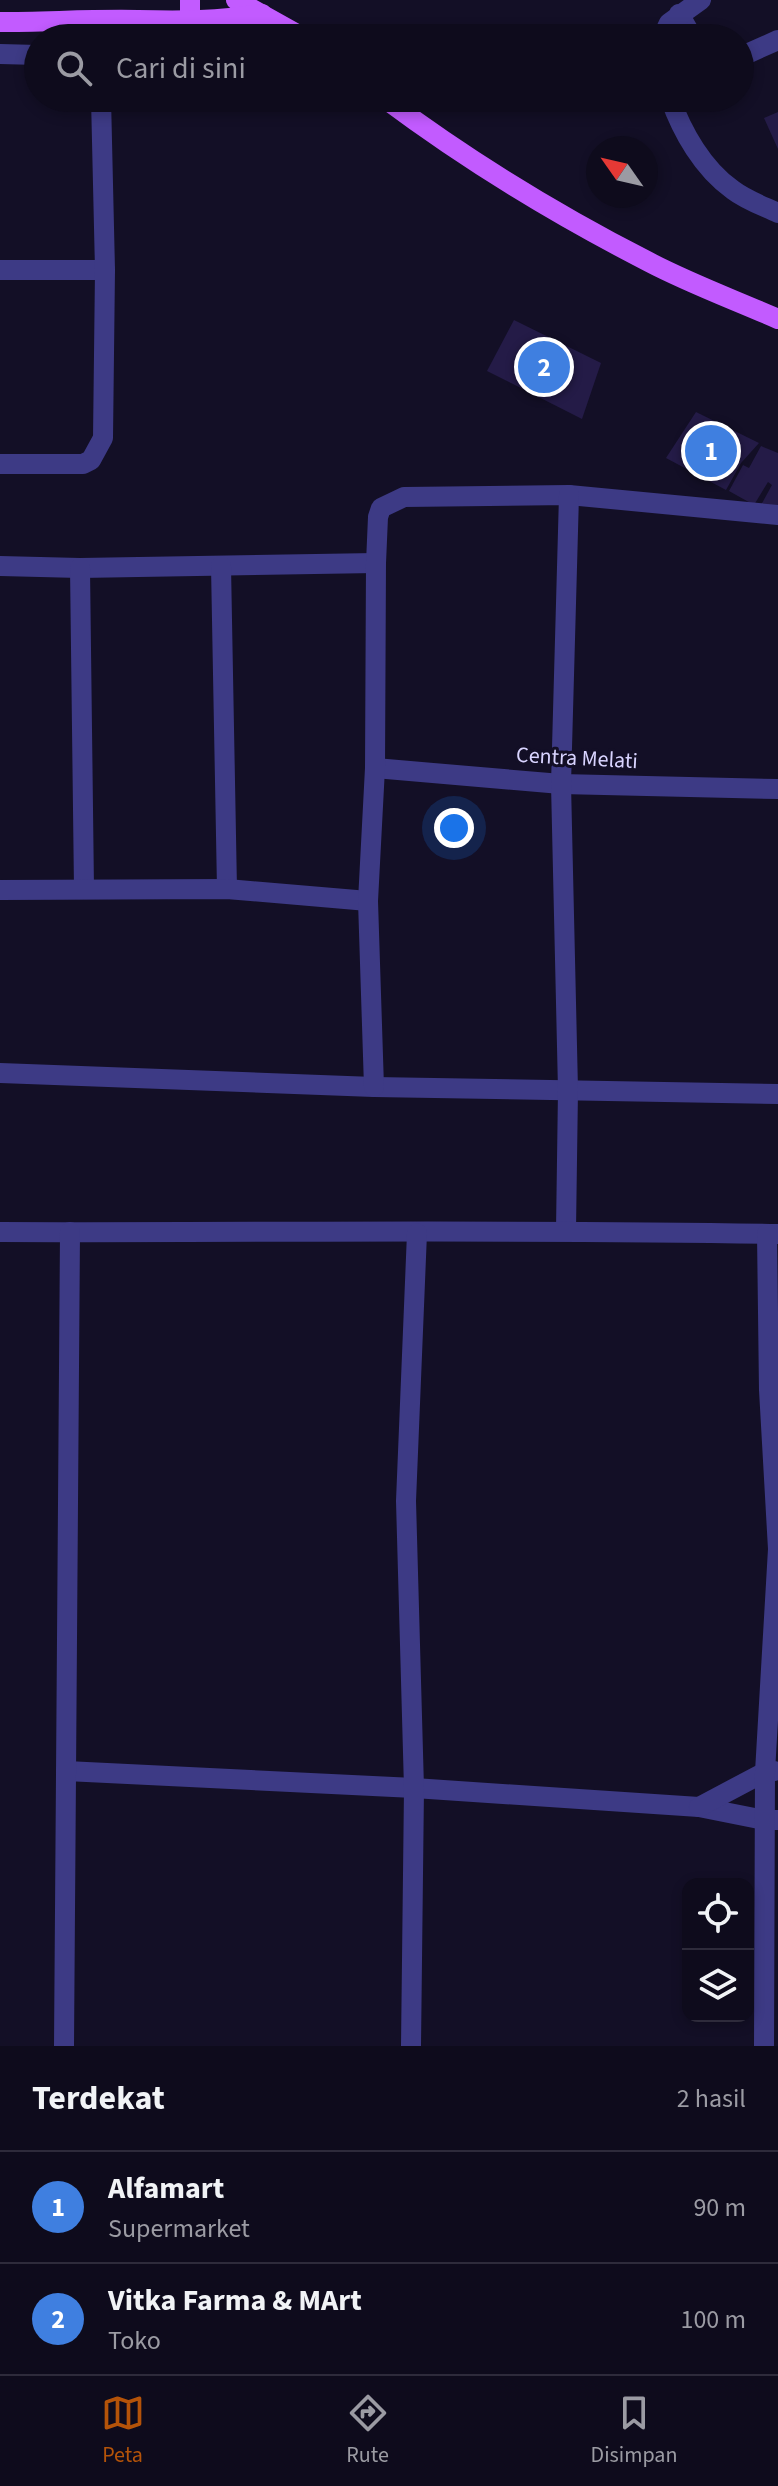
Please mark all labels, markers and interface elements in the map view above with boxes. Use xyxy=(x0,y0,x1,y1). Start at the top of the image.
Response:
search box xyxy=(24,24,754,112)
icon: search xyxy=(52,46,96,90)
text: Cari di sini xyxy=(116,47,246,90)
north arrow xyxy=(586,136,658,208)
pin: 2 xyxy=(518,337,570,397)
pin: 1 xyxy=(685,421,737,481)
street label: Centra Melati xyxy=(515,739,639,777)
your location xyxy=(434,808,474,848)
map controls xyxy=(682,1878,754,2022)
button: locate xyxy=(682,1878,754,1950)
button: layers xyxy=(682,1950,754,2022)
text: Terdekat xyxy=(32,2074,165,2123)
text: 2 hasil xyxy=(677,2080,746,2117)
text: Alfamart xyxy=(108,2167,224,2210)
text: 1 xyxy=(51,2189,65,2226)
text: 90 m xyxy=(693,2189,746,2226)
text: Supermarket xyxy=(108,2210,250,2247)
text: Vitka Farma & MArt xyxy=(108,2279,362,2322)
text: 2 xyxy=(51,2301,65,2338)
text: 100 m xyxy=(680,2301,746,2338)
text: Toko xyxy=(108,2322,161,2359)
tab: Peta xyxy=(101,2391,145,2471)
tab: Rute xyxy=(346,2391,390,2471)
tab: Disimpan xyxy=(591,2391,677,2471)

